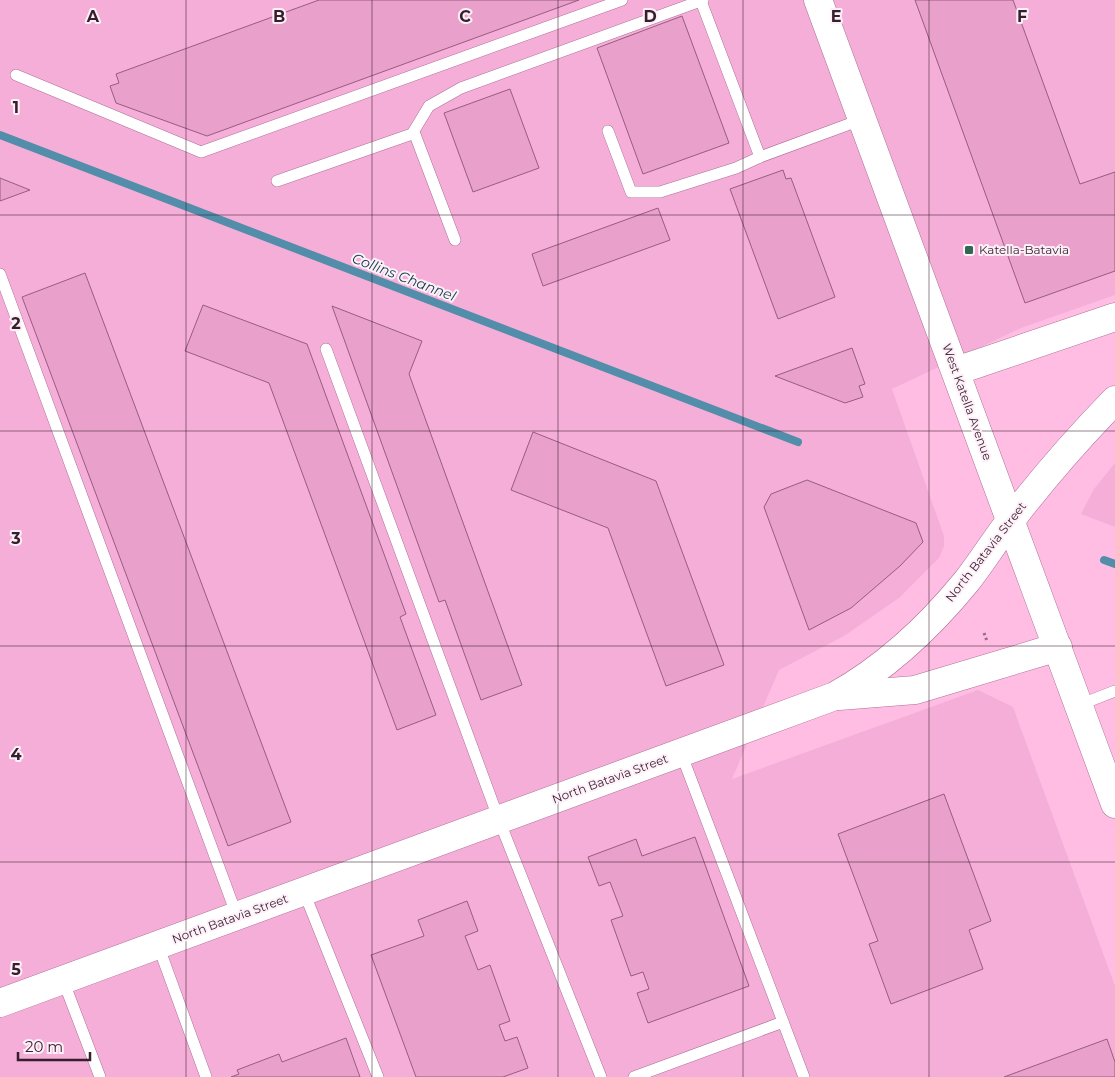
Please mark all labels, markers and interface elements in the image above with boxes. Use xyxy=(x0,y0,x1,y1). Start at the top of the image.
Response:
text: A xyxy=(86,7,100,26)
text: B xyxy=(273,7,285,26)
text: C xyxy=(459,7,471,26)
text: D xyxy=(643,7,657,26)
text: E xyxy=(831,7,841,26)
text: F xyxy=(1017,7,1027,26)
text: 1 xyxy=(13,98,19,117)
place label: Katella-Batavia xyxy=(979,242,1069,257)
marker: Katella-Batavia xyxy=(963,244,975,256)
water label: Collins Channel xyxy=(349,249,459,305)
text: 2 xyxy=(11,314,21,333)
street label: West Katella Avenue xyxy=(939,341,996,462)
street label: North Batavia Street xyxy=(942,499,1029,605)
text: 3 xyxy=(10,529,21,548)
text: 4 xyxy=(10,745,22,764)
street label: North Batavia Street xyxy=(550,751,670,807)
street label: North Batavia Street xyxy=(170,891,290,947)
text: 5 xyxy=(11,960,21,979)
scale bar xyxy=(18,1030,90,1062)
text: 20 m xyxy=(25,1037,63,1056)

